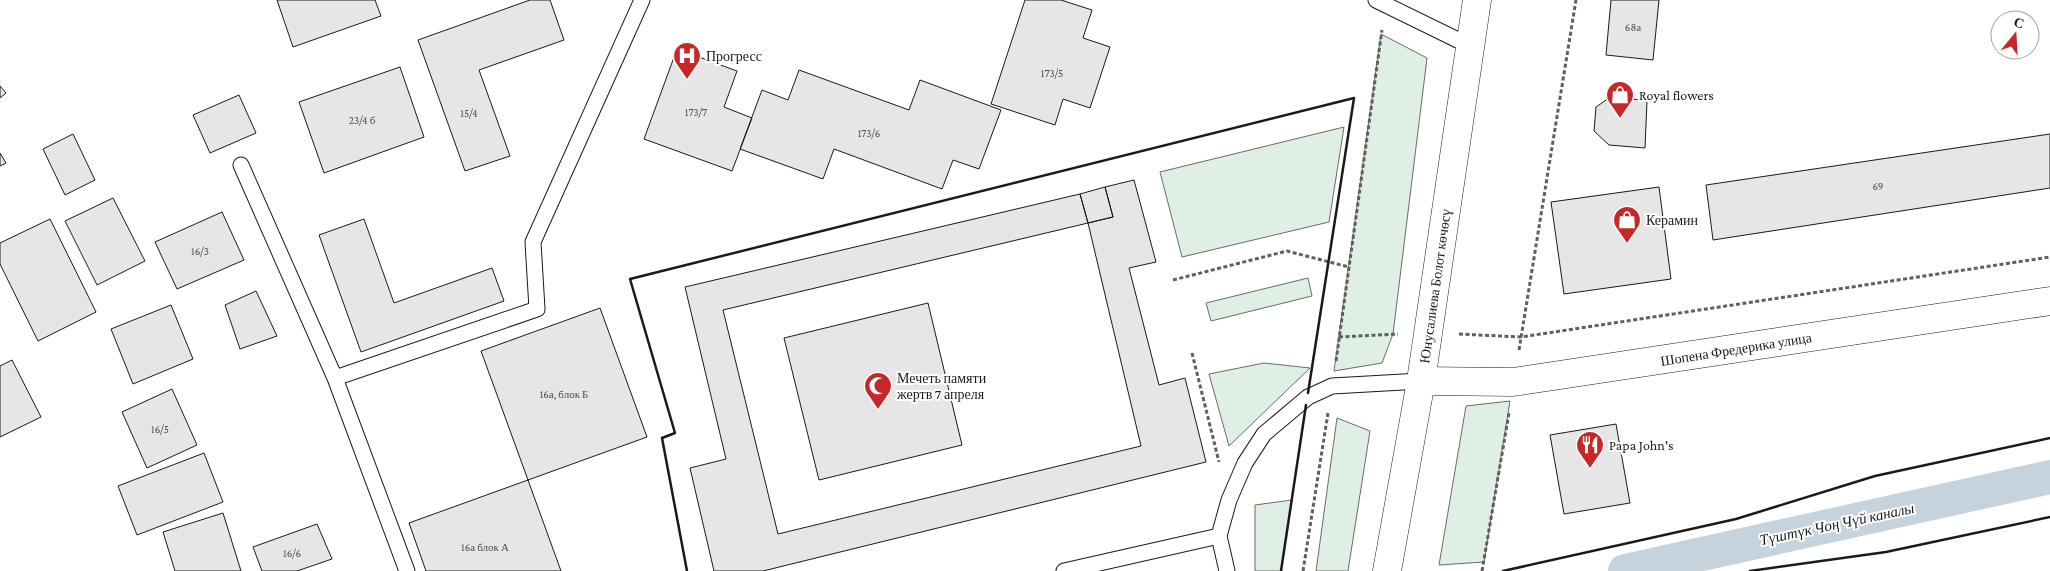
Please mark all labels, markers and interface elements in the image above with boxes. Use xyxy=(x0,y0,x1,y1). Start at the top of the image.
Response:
north arrow xyxy=(1990,10,2040,60)
text: С xyxy=(2012,13,2026,32)
house number: 68а xyxy=(1625,21,1641,33)
hospital icon: Прогресс xyxy=(672,41,702,80)
place label: Прогресс xyxy=(706,48,762,64)
house number: 173/5 xyxy=(1041,67,1063,79)
shop icon: Royal flowers xyxy=(1605,80,1635,119)
place label: Royal flowers xyxy=(1639,87,1714,103)
house number: 173/7 xyxy=(685,106,707,118)
house number: 15/4 xyxy=(460,107,478,119)
house number: 23/4 б xyxy=(349,114,376,126)
house number: 173/6 xyxy=(858,127,880,139)
house number: 69 xyxy=(1873,180,1883,192)
shop icon: Керамин xyxy=(1612,205,1642,244)
street label: Юнусалиева Болот көчөсү xyxy=(1416,208,1454,364)
place label: Керамин xyxy=(1646,212,1699,228)
house number: 16/3 xyxy=(191,245,209,257)
street label: Шопена Фредерика улица xyxy=(1659,329,1814,369)
place label: Мечеть памяти жертв 7 апреля xyxy=(896,370,987,402)
mosque icon: Мечеть памяти жертв 7 апреля xyxy=(863,371,893,410)
house number: 16а, блок Б xyxy=(540,388,588,401)
house number: 16/5 xyxy=(151,423,169,435)
restaurant icon: Papa John's xyxy=(1575,430,1605,469)
place label: Papa John's xyxy=(1609,437,1674,453)
water label: Түштүк Чоң Чүй каналы xyxy=(1758,500,1916,548)
house number: 16а блок А xyxy=(461,541,509,553)
house number: 16/6 xyxy=(283,547,301,559)

